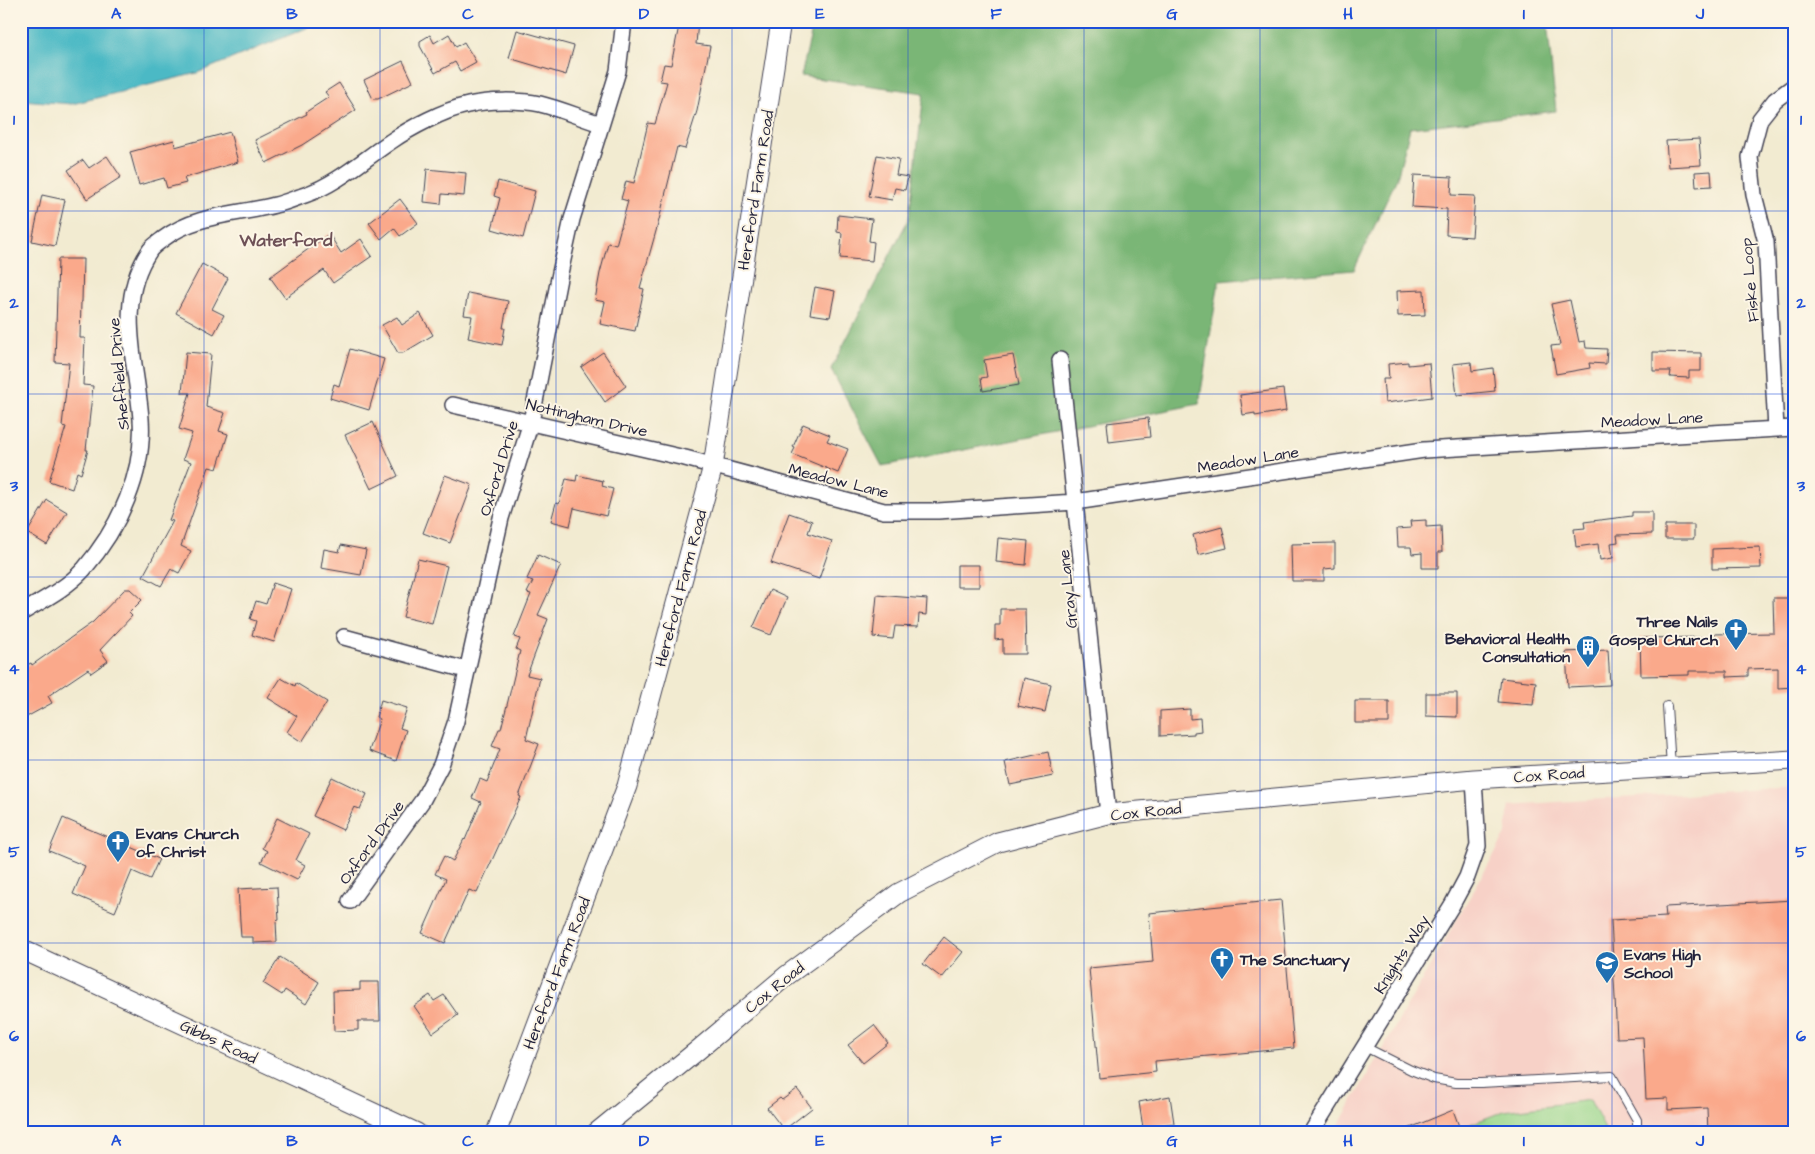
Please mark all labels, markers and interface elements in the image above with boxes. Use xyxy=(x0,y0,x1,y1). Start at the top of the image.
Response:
text: A xyxy=(111,3,122,25)
text: B xyxy=(286,3,298,25)
text: C xyxy=(462,3,474,25)
text: D xyxy=(639,3,650,25)
text: E xyxy=(815,3,825,25)
text: F xyxy=(990,3,1002,25)
text: G xyxy=(1166,3,1178,25)
text: H xyxy=(1343,3,1353,25)
text: I xyxy=(1523,3,1525,25)
text: J xyxy=(1695,3,1705,25)
text: 1 xyxy=(13,109,16,131)
street label: Hereford Farm Road xyxy=(732,109,779,272)
text: 1 xyxy=(1800,109,1803,131)
district label: Waterford xyxy=(238,228,333,253)
street label: Fiske Loop xyxy=(1735,237,1765,323)
text: 2 xyxy=(8,292,19,314)
text: 2 xyxy=(1795,292,1806,314)
street label: Sheffield Drive xyxy=(103,317,135,431)
street label: Nottingham Drive xyxy=(524,393,650,444)
street label: Meadow Lane xyxy=(1600,406,1704,434)
street label: Oxford Drive xyxy=(474,418,524,519)
street label: Meadow Lane xyxy=(1196,441,1301,479)
street label: Meadow Lane xyxy=(786,458,891,504)
text: 3 xyxy=(9,475,19,497)
text: 3 xyxy=(1796,475,1806,497)
street label: Hereford Farm Road xyxy=(649,507,712,669)
street label: Gray Lane xyxy=(1053,548,1084,629)
place label: Three Nails Gospel Church xyxy=(1609,611,1719,651)
church icon: Three Nails Gospel Church xyxy=(1723,617,1749,651)
place label: Behavioral Health Consultation xyxy=(1445,628,1571,668)
building icon: Behavioral Health Consultation xyxy=(1575,634,1601,668)
text: 4 xyxy=(9,658,20,680)
text: 4 xyxy=(1796,658,1807,680)
street label: Cox Road xyxy=(1513,762,1585,788)
street label: Oxford Drive xyxy=(334,796,410,889)
street label: Cox Road xyxy=(1110,797,1183,827)
place label: Evans Church of Christ xyxy=(136,823,240,863)
church icon: Evans Church of Christ xyxy=(105,829,131,863)
text: 5 xyxy=(8,841,20,863)
text: 5 xyxy=(1795,841,1807,863)
street label: Hereford Farm Road xyxy=(518,894,596,1053)
street label: Knights Way xyxy=(1369,911,1436,999)
place label: Evans High School xyxy=(1623,944,1702,984)
church icon: The Sanctuary xyxy=(1209,946,1235,980)
place label: The Sanctuary xyxy=(1239,949,1350,972)
school or university icon: Evans High School xyxy=(1594,950,1620,984)
street label: Cox Road xyxy=(740,957,809,1019)
street label: Gibbs Road xyxy=(176,1014,261,1069)
text: 6 xyxy=(9,1025,19,1047)
text: 6 xyxy=(1796,1025,1806,1047)
text: A xyxy=(111,1130,122,1152)
text: B xyxy=(286,1130,298,1152)
text: C xyxy=(462,1130,474,1152)
text: D xyxy=(639,1130,650,1152)
text: E xyxy=(815,1130,825,1152)
text: F xyxy=(990,1130,1002,1152)
text: G xyxy=(1166,1130,1178,1152)
text: H xyxy=(1343,1130,1353,1152)
text: I xyxy=(1523,1130,1525,1152)
text: J xyxy=(1695,1130,1705,1152)

